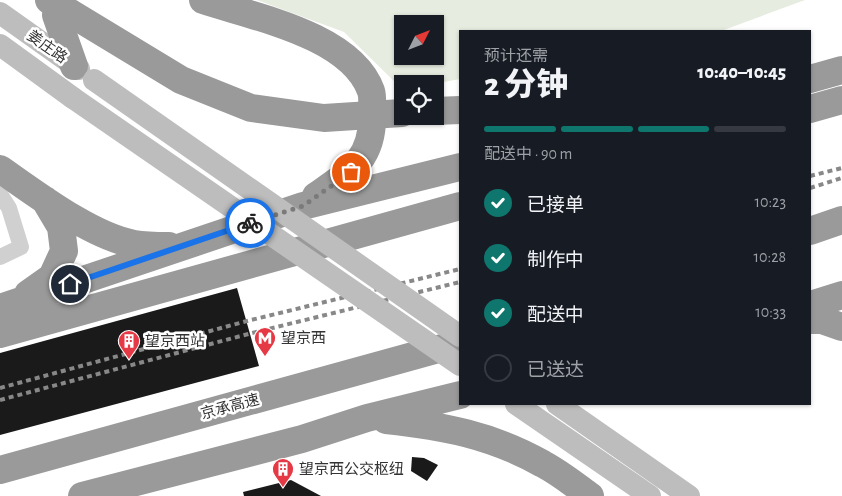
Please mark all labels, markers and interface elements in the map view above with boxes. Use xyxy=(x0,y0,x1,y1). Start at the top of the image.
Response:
north arrow xyxy=(394,15,444,65)
map controls xyxy=(394,15,444,125)
street label: 姜庄路 xyxy=(24,27,70,66)
text: 预计还需 xyxy=(484,48,548,64)
text: 10:40–10:45 xyxy=(697,63,786,82)
text: 2 分钟 xyxy=(484,69,568,101)
button: locate xyxy=(394,75,444,125)
text: 配送中 · 90 m xyxy=(484,146,572,162)
pin xyxy=(330,151,372,193)
icon: bag xyxy=(337,158,365,186)
icon: check xyxy=(484,189,512,217)
text: 10:23 xyxy=(755,194,786,210)
text: 已接单 xyxy=(527,196,584,215)
courier xyxy=(225,198,275,248)
icon: bike xyxy=(236,209,264,237)
icon: check xyxy=(484,244,512,272)
text: 10:28 xyxy=(754,249,786,265)
text: 制作中 xyxy=(527,251,584,270)
pin xyxy=(49,263,91,305)
icon: home xyxy=(56,270,84,298)
icon: check xyxy=(484,299,512,327)
text: 10:33 xyxy=(755,304,786,320)
text: 配送中 xyxy=(527,306,584,325)
metro station icon: 望京西 xyxy=(253,326,277,357)
building icon: 望京西站 xyxy=(117,329,141,360)
place label: 望京西 xyxy=(281,330,326,346)
place label: 望京西站 xyxy=(145,333,205,349)
text: 已送达 xyxy=(527,361,584,380)
street label: 京承高速 xyxy=(199,391,261,422)
building icon: 望京西公交枢纽 xyxy=(271,457,295,488)
place label: 望京西公交枢纽 xyxy=(299,461,404,477)

